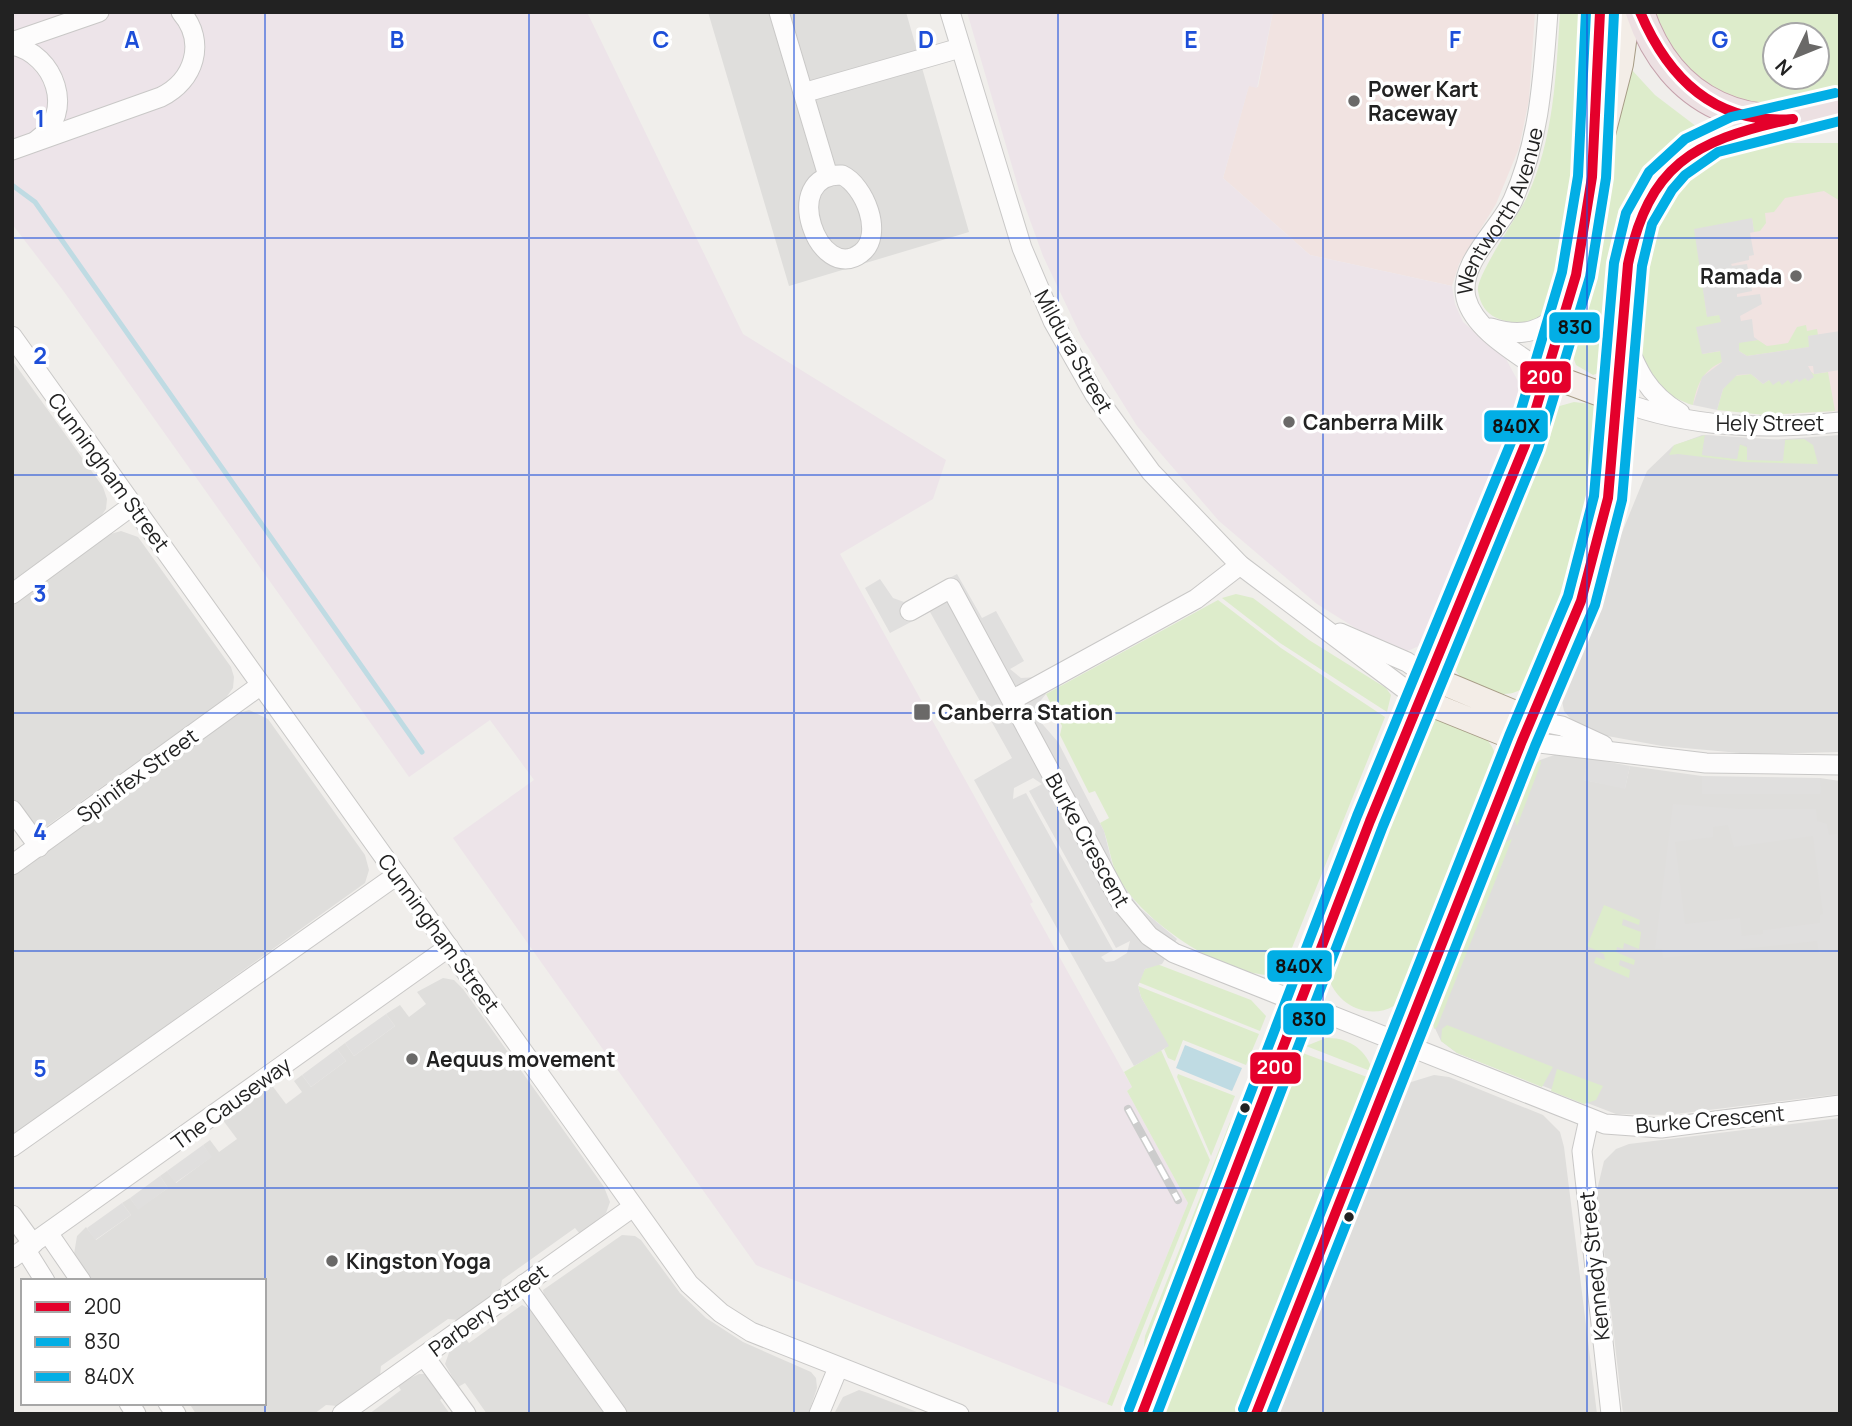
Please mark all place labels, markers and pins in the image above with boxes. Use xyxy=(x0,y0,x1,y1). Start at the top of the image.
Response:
place label: Power Kart Raceway xyxy=(1368,75,1479,127)
marker: Power Kart Raceway xyxy=(1346,93,1362,109)
place label: Ramada xyxy=(1700,262,1782,290)
marker: Ramada xyxy=(1788,268,1804,284)
place label: Canberra Milk xyxy=(1303,408,1444,436)
marker: Canberra Milk xyxy=(1281,414,1297,430)
place label: Canberra Station xyxy=(938,698,1113,726)
marker: Canberra Station xyxy=(912,702,932,722)
place label: Aequus movement xyxy=(426,1045,616,1073)
marker: Aequus movement xyxy=(404,1051,420,1067)
unlabelled marker xyxy=(1238,1101,1252,1115)
unlabelled marker xyxy=(1342,1210,1356,1224)
place label: Kingston Yoga xyxy=(346,1247,491,1275)
marker: Kingston Yoga xyxy=(324,1253,340,1269)

